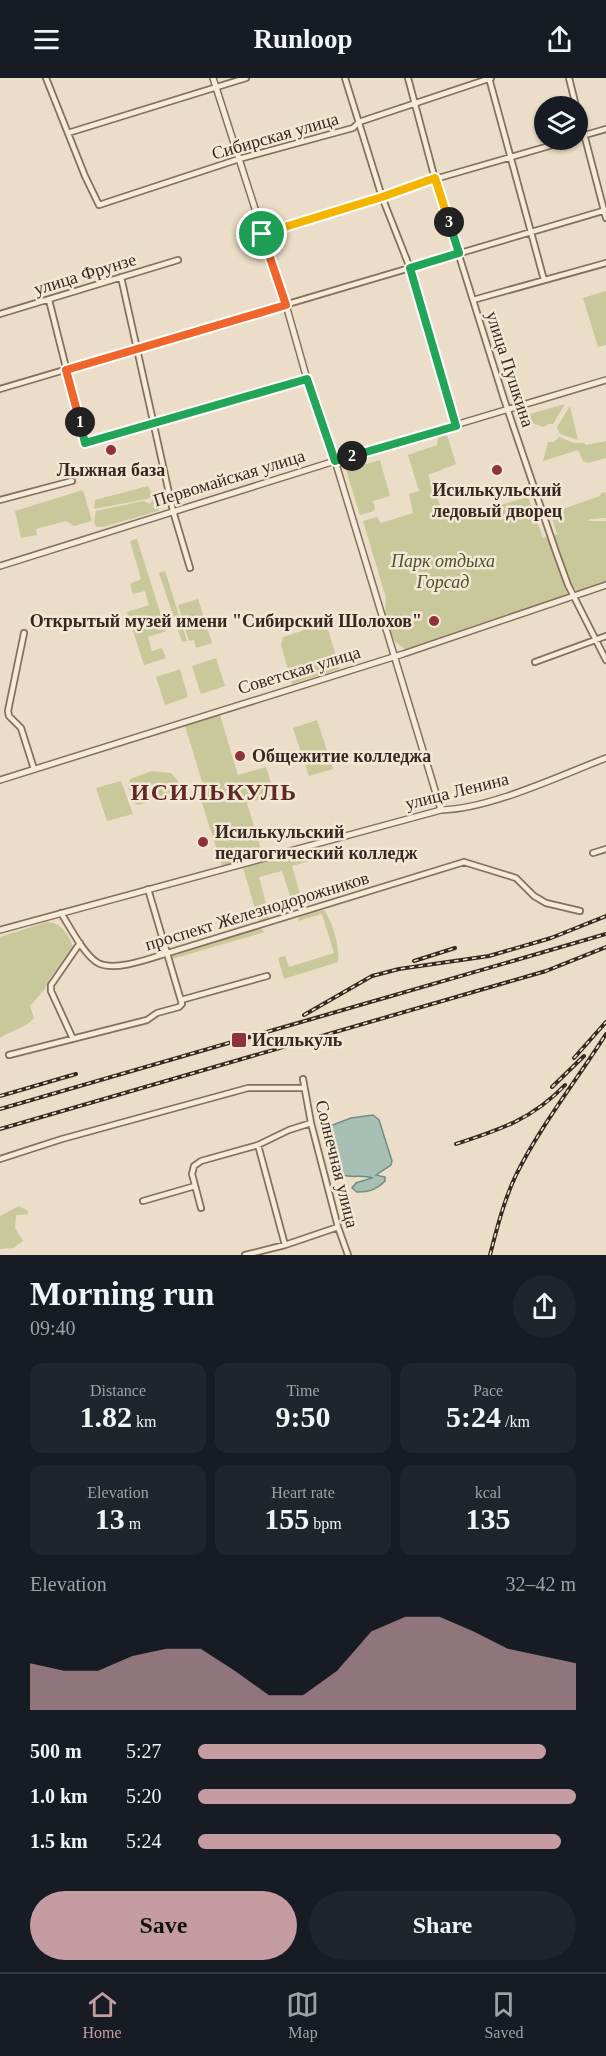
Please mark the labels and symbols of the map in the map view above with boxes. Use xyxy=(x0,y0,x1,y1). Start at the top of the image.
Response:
street label: Сибирская улица xyxy=(209,108,341,164)
pin: 3 xyxy=(434,207,464,237)
pin xyxy=(236,208,287,259)
street label: улица Фрунзе xyxy=(32,249,138,299)
street label: улица Пушкина xyxy=(482,308,538,430)
pin: 1 xyxy=(65,407,95,437)
pin: 2 xyxy=(337,441,367,471)
marker: Лыжная база xyxy=(104,443,118,457)
street label: Первомайская улица xyxy=(151,445,307,511)
place label: Лыжная база xyxy=(57,460,165,480)
marker: Исилькульский ледовый дворец xyxy=(490,463,504,477)
place label: Исилькульский ледовый дворец xyxy=(432,480,563,521)
park label: Парк отдыха Горсад xyxy=(390,551,495,592)
place label: Открытый музей имени "Сибирский Шолохов" xyxy=(30,611,422,631)
marker: Открытый музей имени "Сибирский Шолохов" xyxy=(427,614,441,628)
street label: Советская улица xyxy=(235,642,363,698)
place label: Общежитие колледжа xyxy=(252,746,431,766)
marker: Общежитие колледжа xyxy=(233,749,247,763)
street label: улица Ленина xyxy=(403,768,511,814)
district label: ИСИЛЬКУЛЬ xyxy=(130,779,298,805)
place label: Исилькульский педагогический колледж xyxy=(215,822,418,863)
marker: Исилькульский педагогический колледж xyxy=(196,835,210,849)
street label: проспект Железнодорожников xyxy=(143,867,371,955)
place label: Исилькуль xyxy=(252,1030,343,1050)
marker: Исилькуль xyxy=(230,1031,248,1049)
street label: Солнечная улица xyxy=(311,1098,363,1230)

